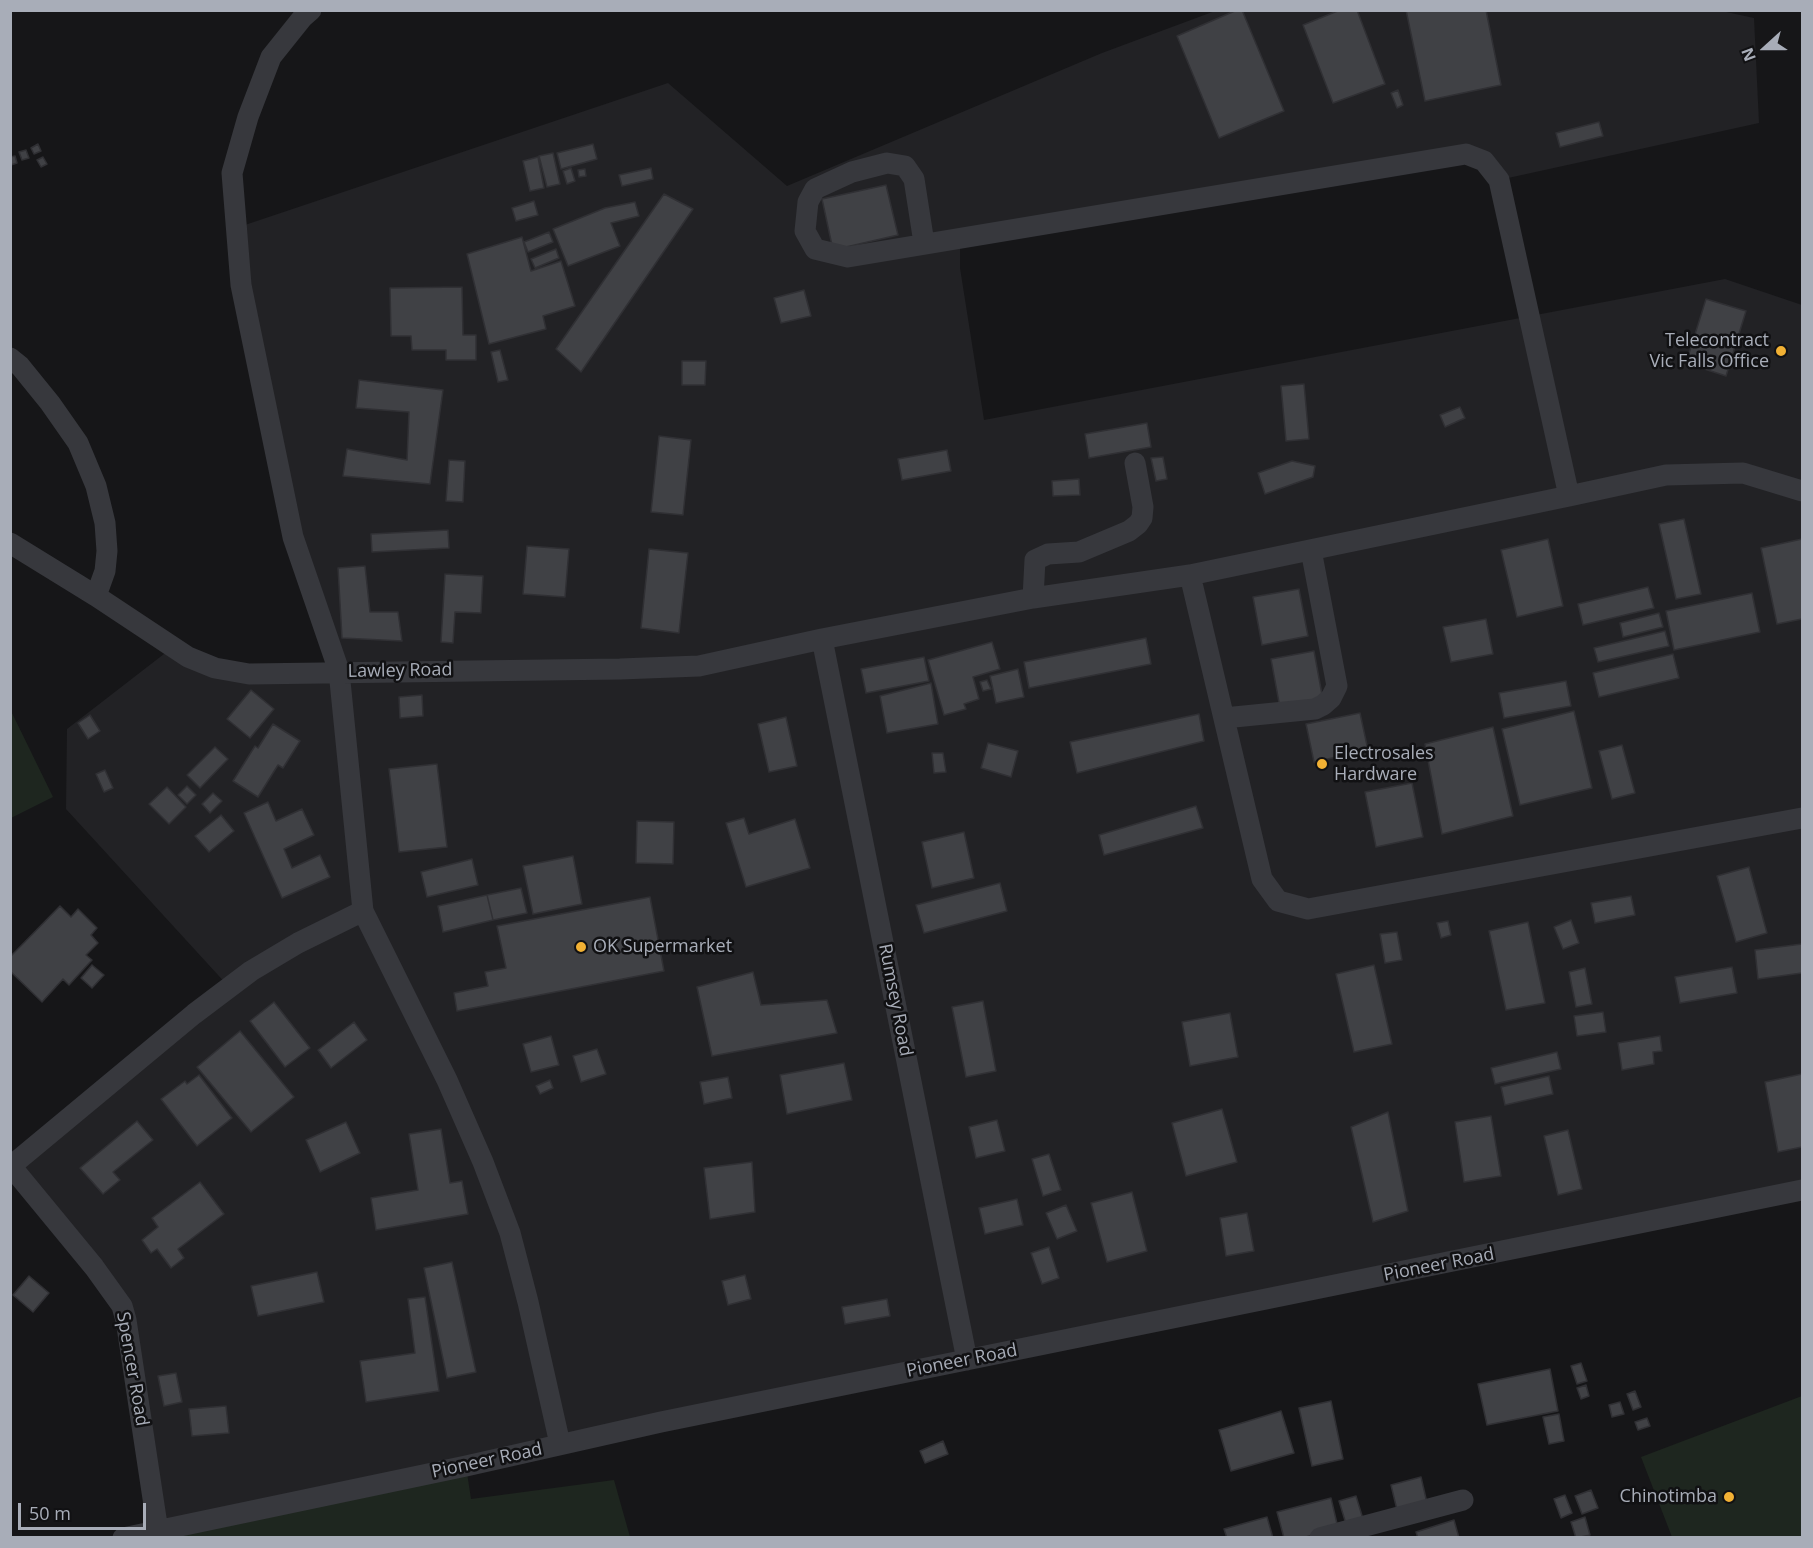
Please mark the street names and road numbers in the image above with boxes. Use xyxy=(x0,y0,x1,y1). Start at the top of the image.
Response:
street label: Lawley Road xyxy=(347,659,453,683)
street label: Rumsey Road xyxy=(874,942,916,1058)
street label: Pioneer Road xyxy=(1382,1244,1496,1286)
street label: Spencer Road xyxy=(111,1310,153,1428)
street label: Pioneer Road xyxy=(905,1340,1019,1382)
street label: Pioneer Road xyxy=(430,1439,544,1483)

